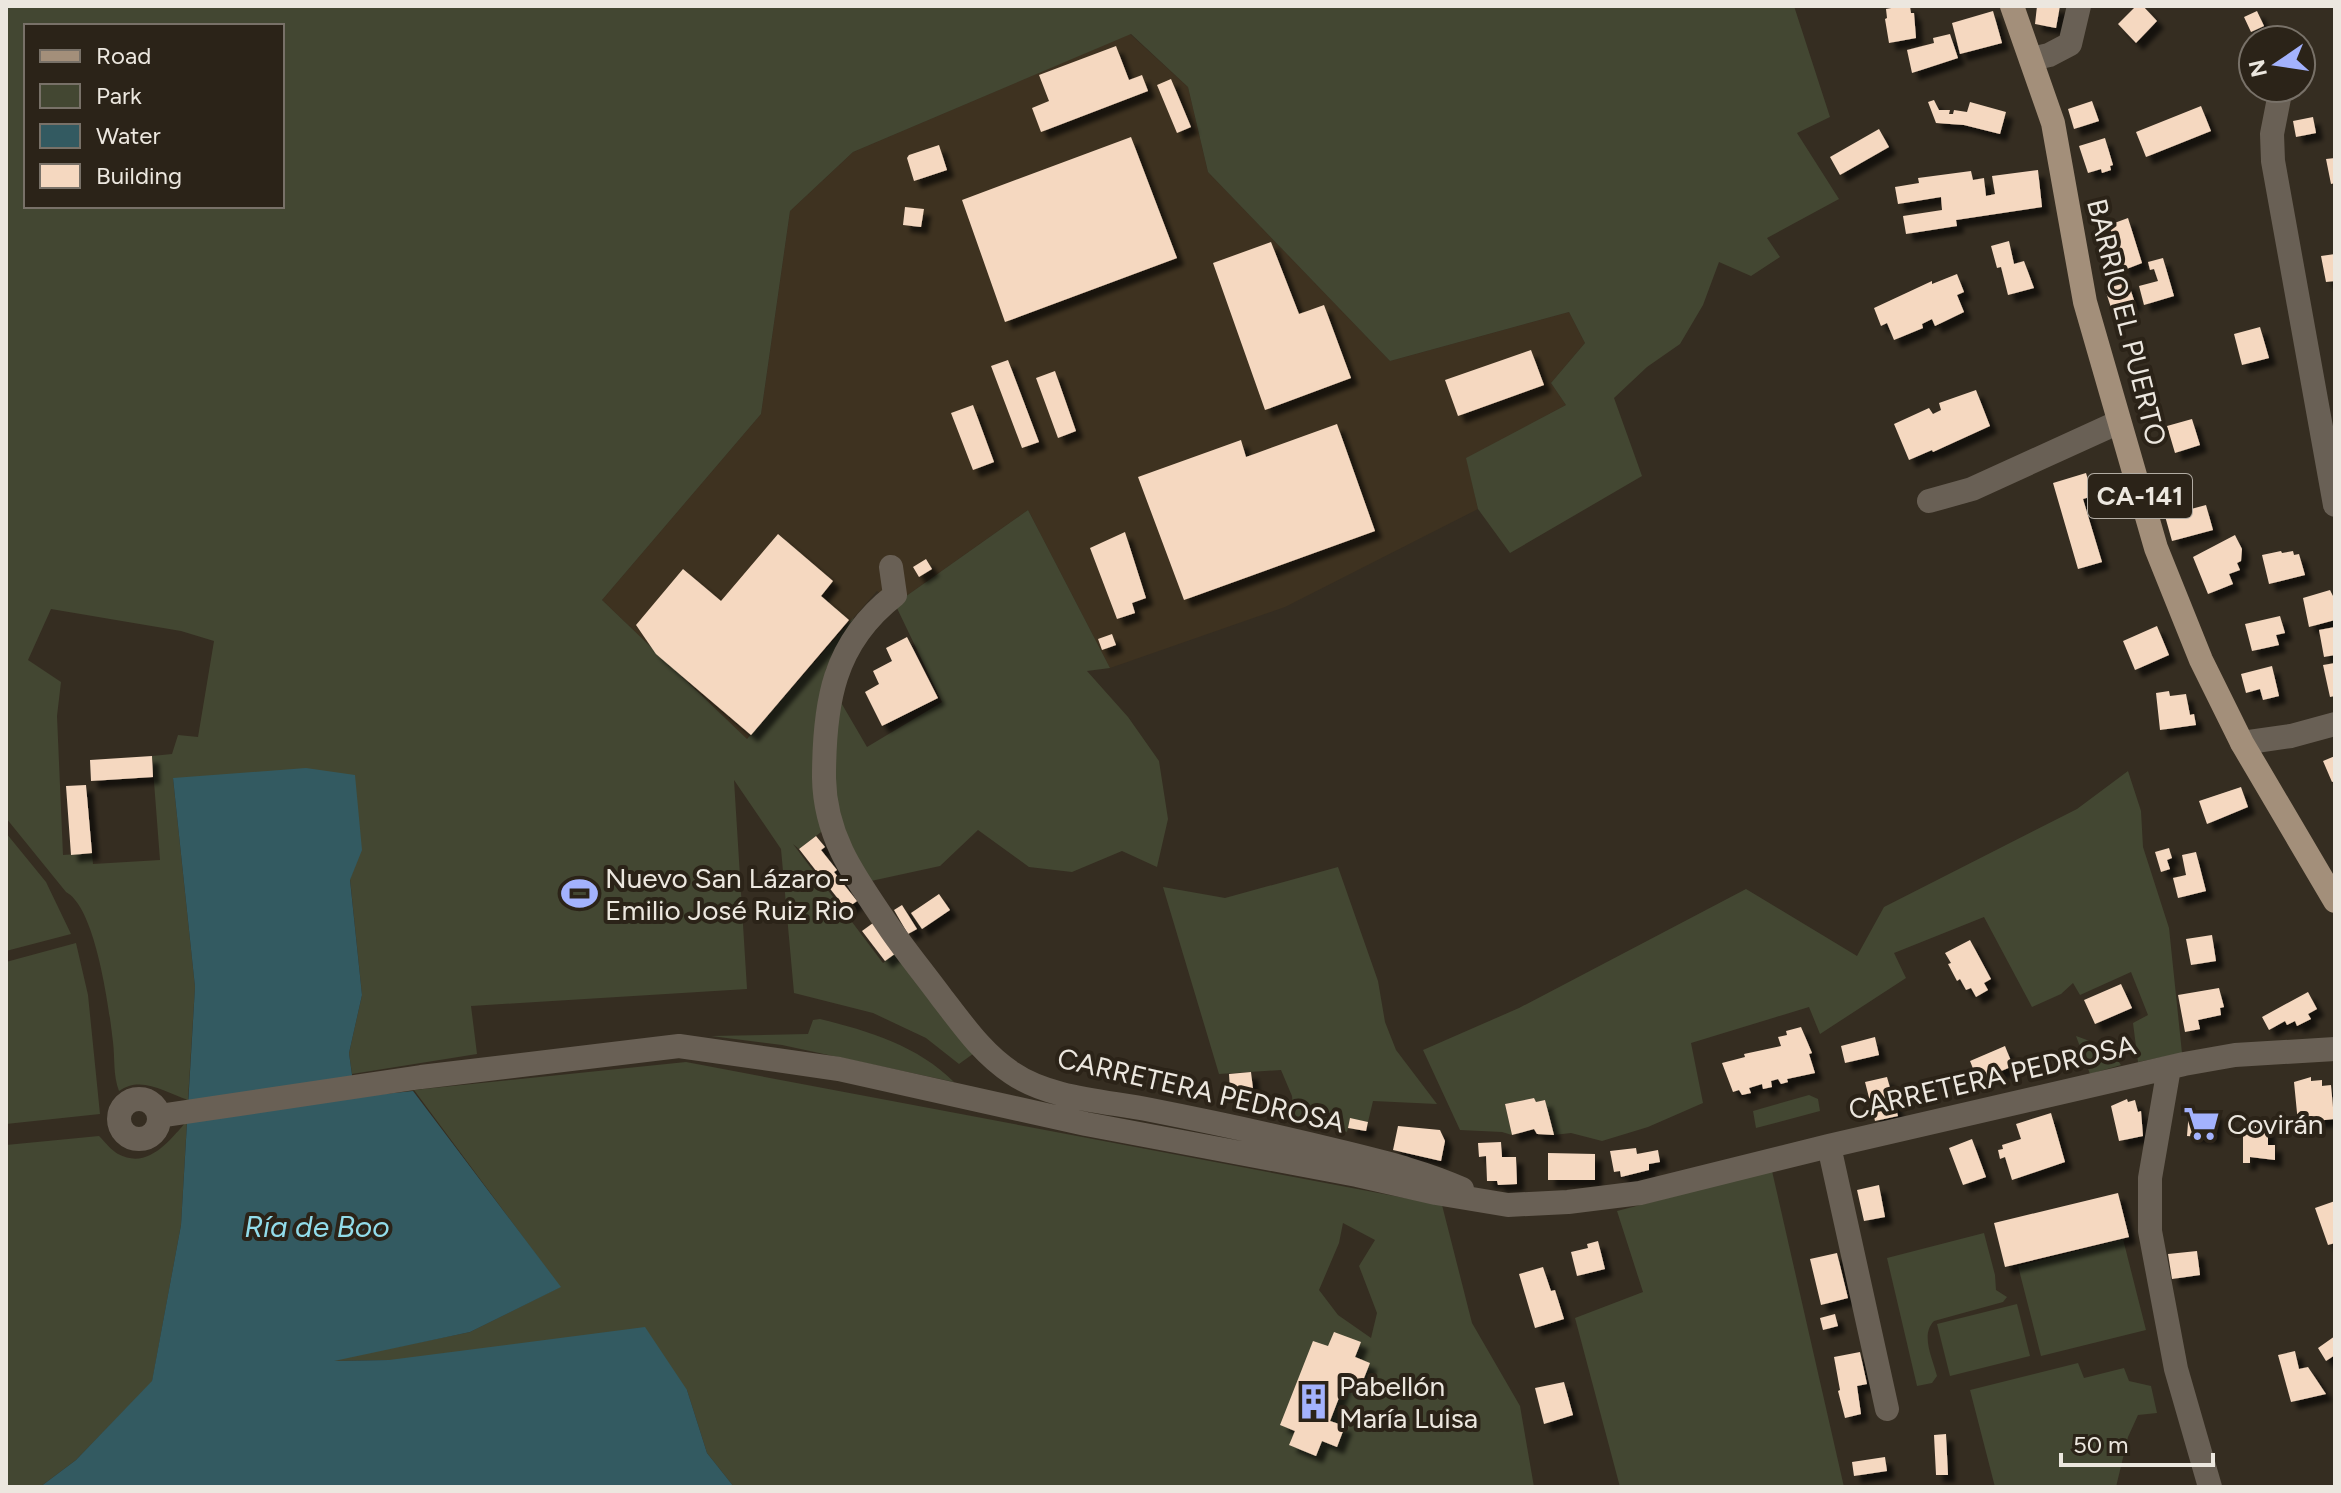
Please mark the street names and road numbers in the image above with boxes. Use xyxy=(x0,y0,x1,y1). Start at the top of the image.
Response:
street label: BARRIO EL PUERTO xyxy=(2080,195,2174,449)
road number: CA-141 xyxy=(2088,474,2192,518)
street label: CARRETERA PEDROSA xyxy=(1845,1027,2139,1127)
street label: CARRETERA PEDROSA xyxy=(1054,1040,1348,1140)

